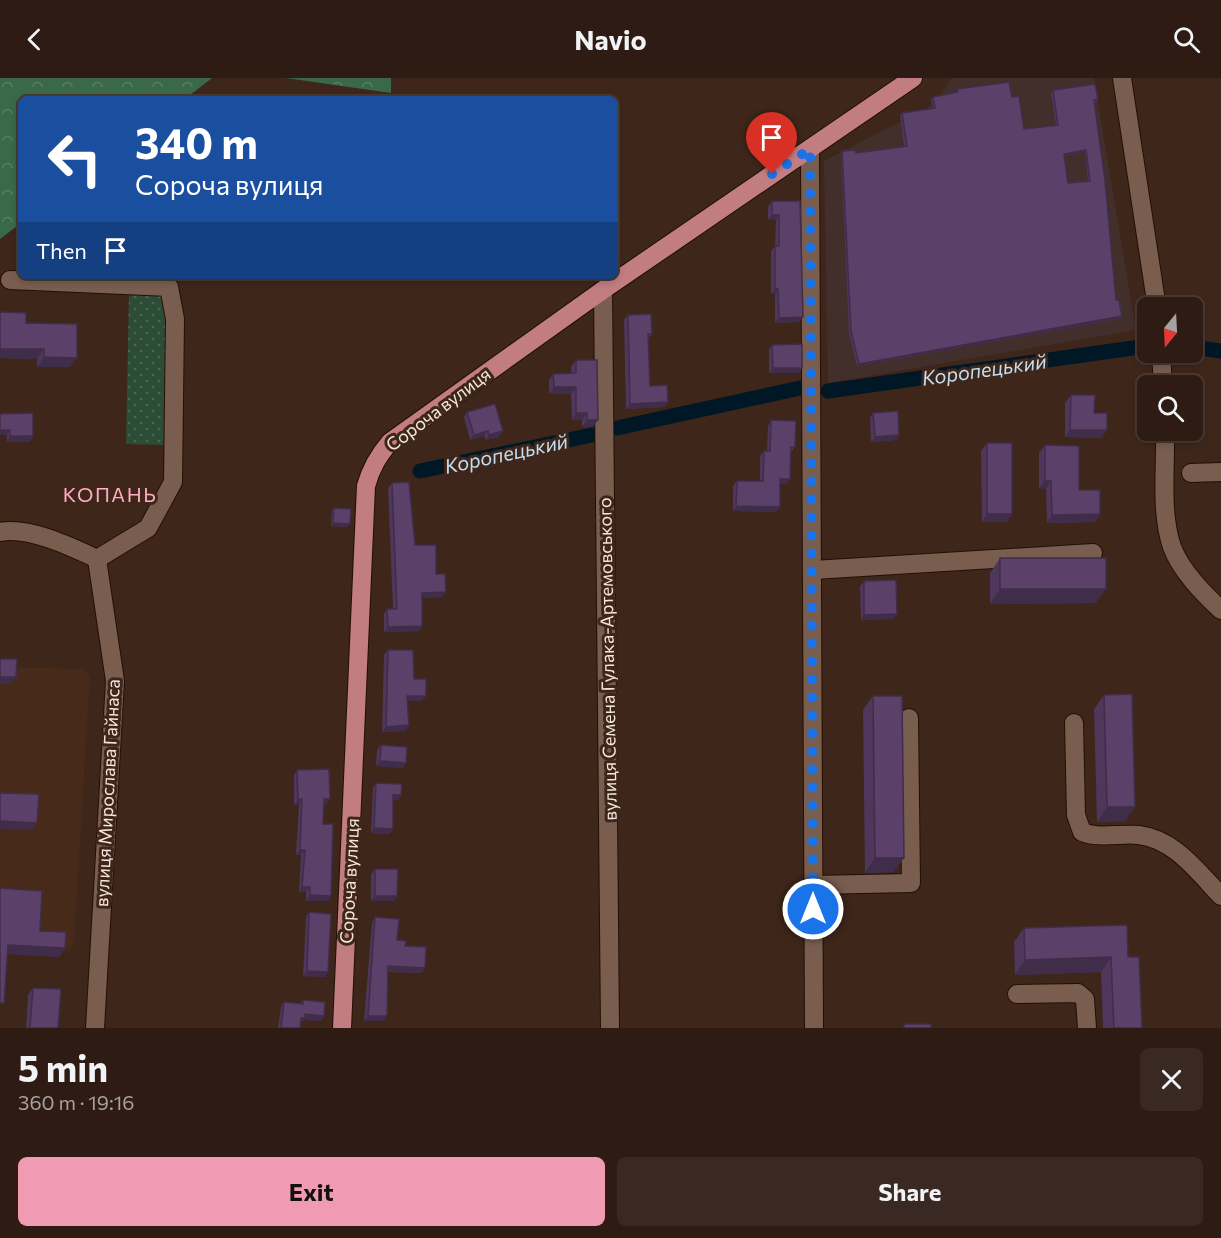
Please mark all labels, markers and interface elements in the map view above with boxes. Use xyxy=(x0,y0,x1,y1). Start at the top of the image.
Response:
icon: back xyxy=(18,23,51,56)
text: Navio xyxy=(574,23,647,56)
icon: search xyxy=(1170,23,1203,56)
pin xyxy=(746,112,797,174)
text: 340 m xyxy=(135,116,258,168)
icon: left xyxy=(36,120,114,198)
icon: arrive xyxy=(755,121,788,154)
text: Сороча вулиця xyxy=(135,168,323,201)
icon: arrive xyxy=(99,234,132,267)
text: Then xyxy=(36,237,87,264)
north arrow xyxy=(1137,297,1203,363)
map controls xyxy=(1137,297,1203,441)
water label: Коропецький xyxy=(920,348,1048,390)
street label: Сороча вулиця xyxy=(381,362,495,456)
button: search xyxy=(1137,375,1203,441)
water label: Коропецький xyxy=(442,428,570,478)
district label: КОПАНЬ xyxy=(63,482,157,506)
street label: вулиця Семена Гулака-Артемовського xyxy=(593,497,621,821)
street label: вулиця Мирослава Гайнаса xyxy=(90,678,124,908)
street label: Сороча вулиця xyxy=(335,818,363,944)
position arrow xyxy=(781,877,845,941)
text: 5 min xyxy=(18,1045,108,1089)
button: close xyxy=(1140,1048,1203,1111)
text: 360 m · 19:16 xyxy=(18,1090,134,1114)
button: Exit xyxy=(18,1157,605,1226)
button: Share xyxy=(617,1157,1203,1226)

